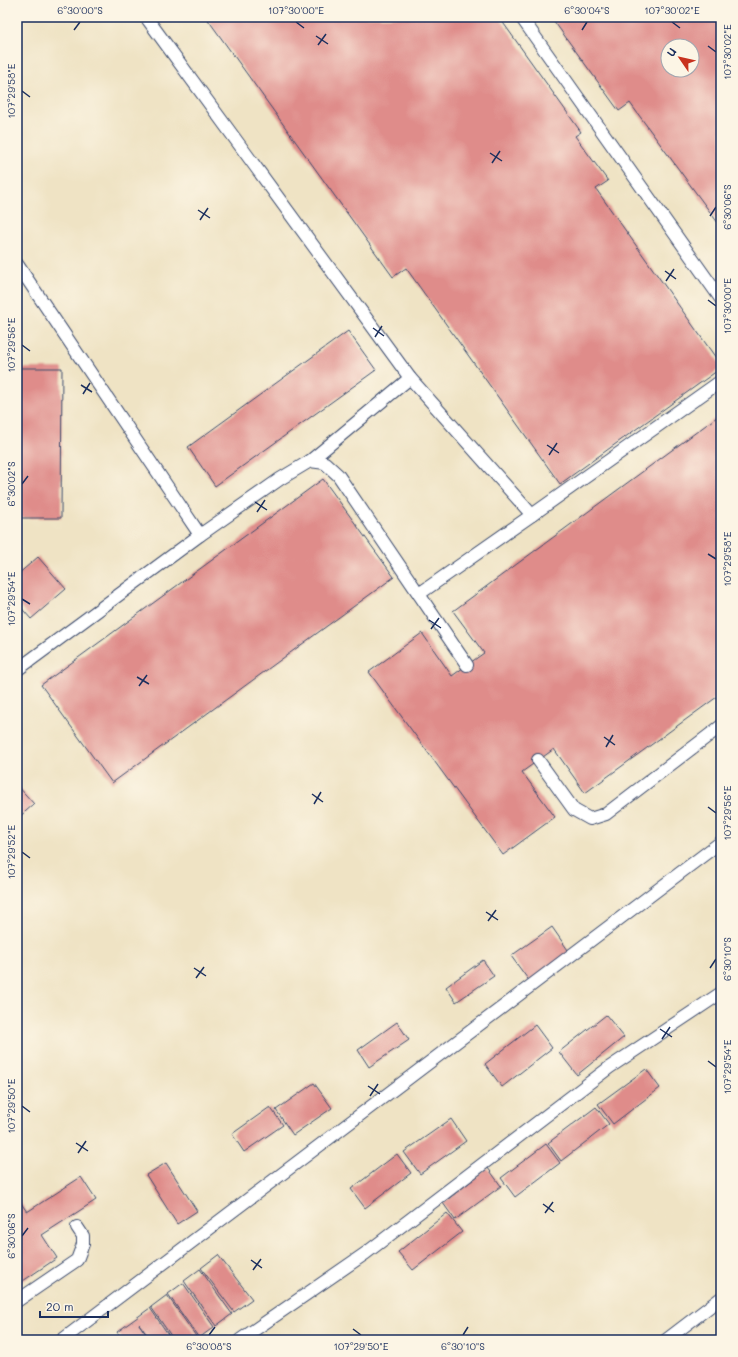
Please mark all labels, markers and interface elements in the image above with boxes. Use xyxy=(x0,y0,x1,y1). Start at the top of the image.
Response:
text: 6°30'00"S xyxy=(57,3,103,17)
text: 107°30'00"E xyxy=(268,3,324,17)
text: 6°30'04"S xyxy=(564,3,610,17)
text: 107°30'02"E xyxy=(644,3,700,17)
text: 107°30'02"E xyxy=(720,24,734,80)
north arrow xyxy=(660,38,700,78)
text: U xyxy=(663,45,680,60)
text: 107°29'58"E xyxy=(4,63,18,118)
text: 6°30'06"S xyxy=(720,184,734,230)
text: 107°30'00"E xyxy=(720,278,734,334)
text: 107°29'56"E xyxy=(4,317,18,372)
text: 6°30'02"S xyxy=(4,461,18,507)
text: 107°29'58"E xyxy=(720,531,734,586)
text: 107°29'54"E xyxy=(4,571,18,626)
text: 107°29'56"E xyxy=(720,785,734,840)
text: 107°29'52"E xyxy=(4,825,18,879)
text: 6°30'10"S xyxy=(720,937,734,981)
text: 107°29'54"E xyxy=(720,1039,734,1094)
text: 107°29'50"E xyxy=(4,1078,18,1134)
text: 6°30'06"S xyxy=(4,1213,18,1259)
scale bar xyxy=(40,1293,108,1319)
text: 20 m xyxy=(46,1298,74,1314)
text: 6°30'08"S xyxy=(186,1339,232,1353)
text: 107°29'50"E xyxy=(334,1339,389,1353)
text: 6°30'10"S xyxy=(441,1339,485,1353)

